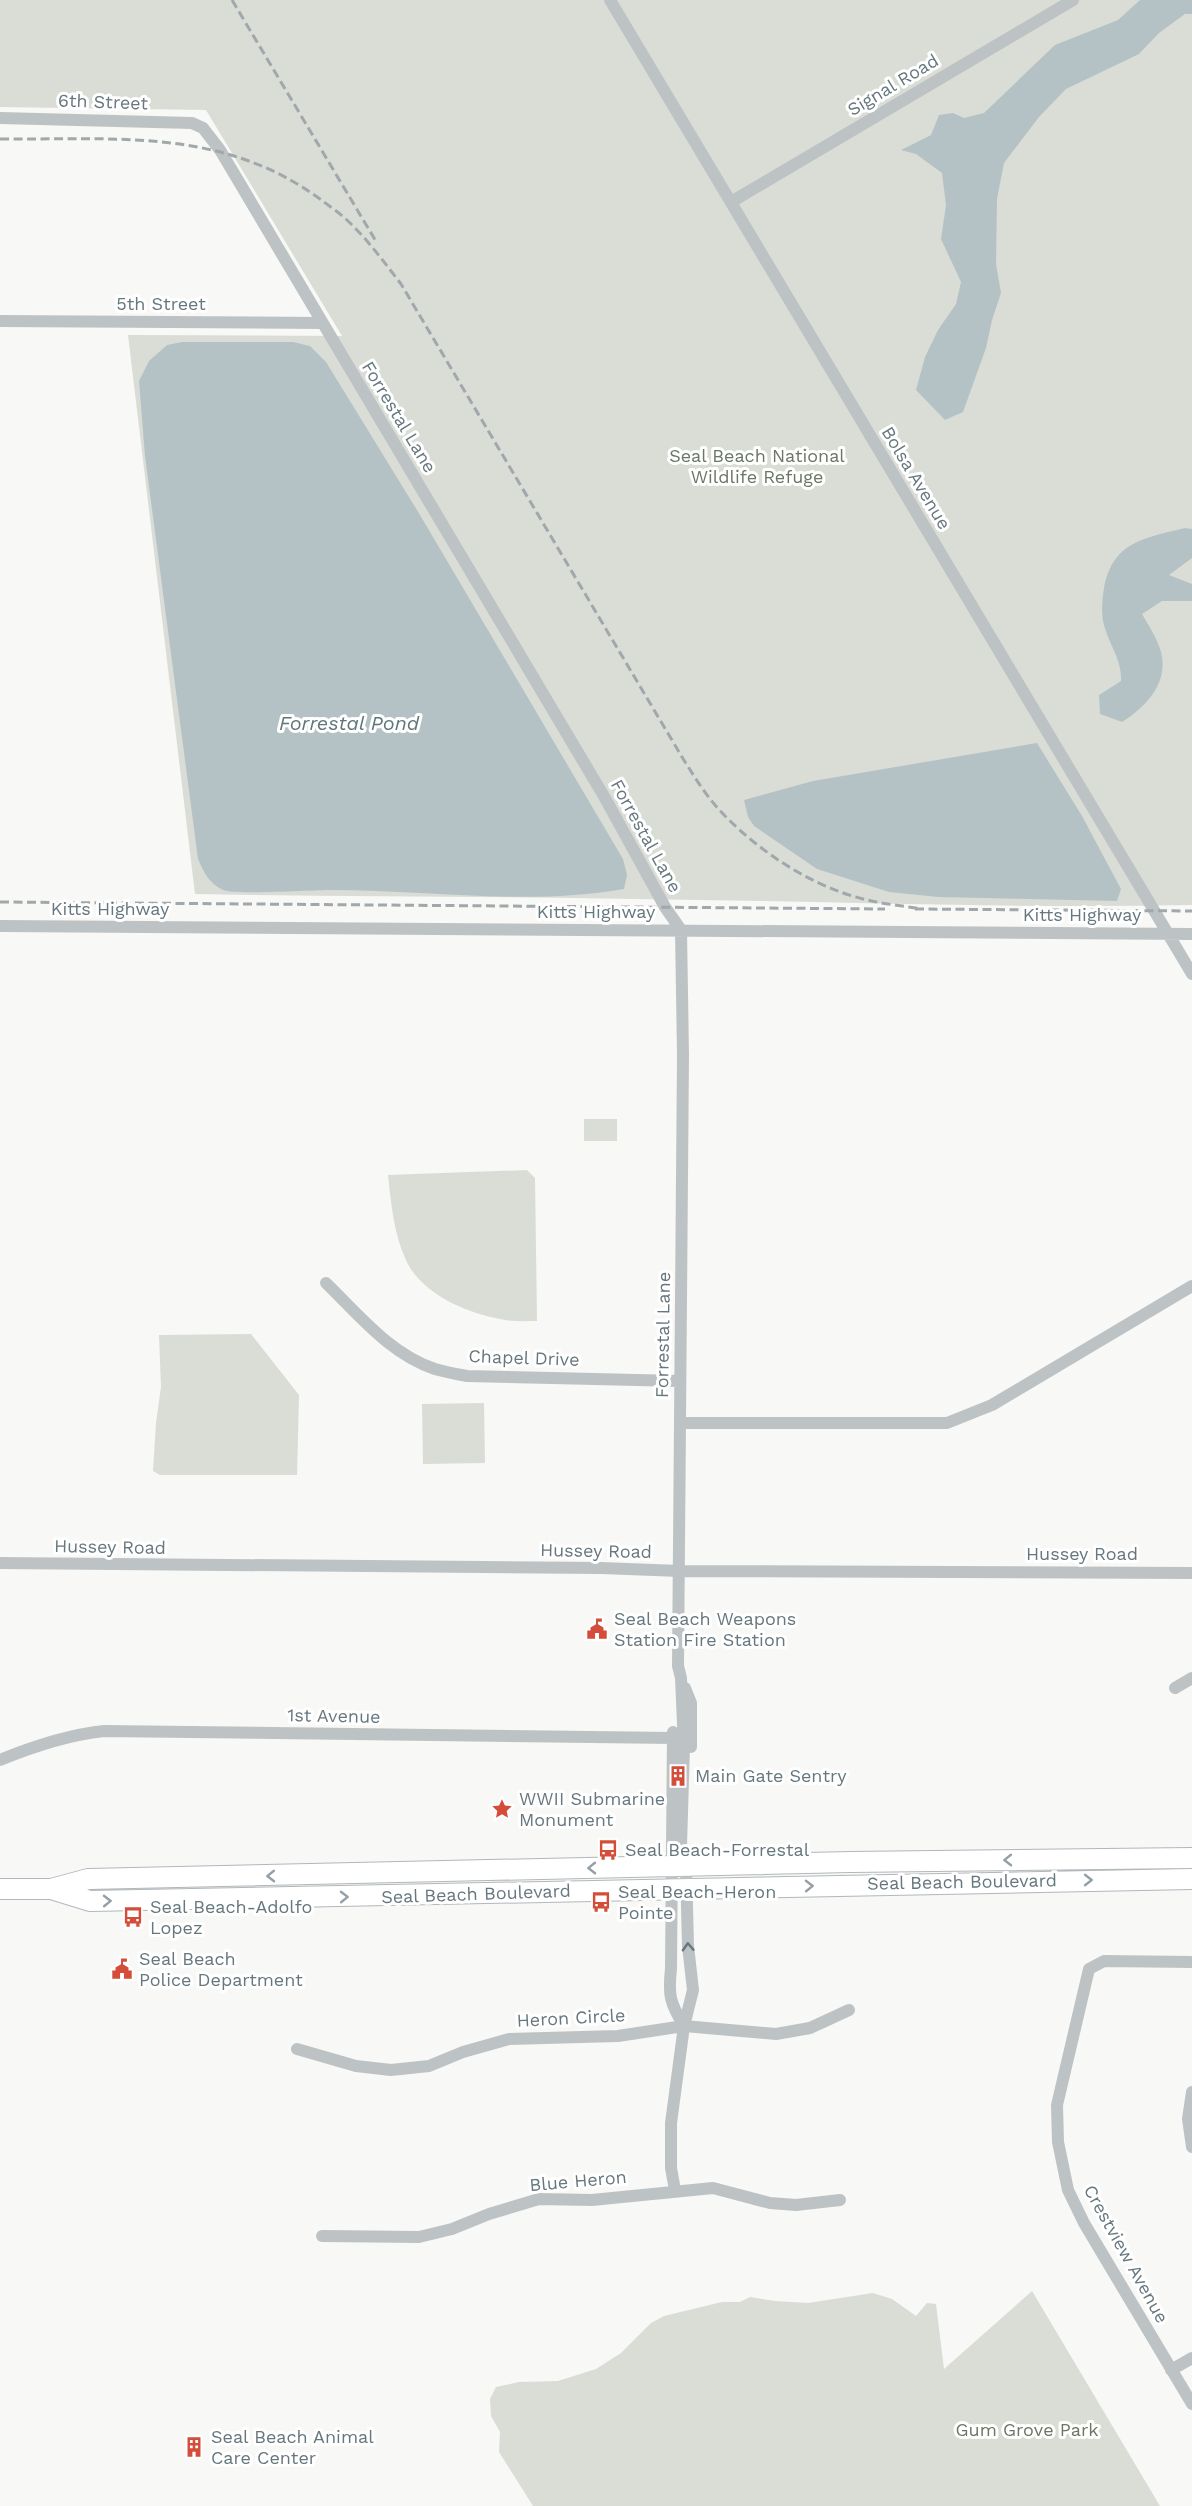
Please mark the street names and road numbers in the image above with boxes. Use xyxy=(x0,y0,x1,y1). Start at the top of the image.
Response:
street label: Signal Road xyxy=(844,49,942,120)
street label: 6th Street xyxy=(58,89,149,114)
street label: 5th Street xyxy=(116,293,206,314)
street label: Forrestal Lane xyxy=(358,357,441,476)
street label: Bolsa Avenue xyxy=(877,422,955,533)
street label: Forrestal Lane xyxy=(607,775,686,896)
street label: Kitts Highway xyxy=(51,898,170,919)
street label: Kitts Highway xyxy=(537,901,656,922)
street label: Kitts Highway xyxy=(1023,904,1142,925)
street label: Forrestal Lane xyxy=(651,1272,674,1398)
street label: Chapel Drive xyxy=(468,1345,580,1370)
street label: Hussey Road xyxy=(54,1535,166,1558)
street label: Hussey Road xyxy=(540,1539,652,1562)
street label: Hussey Road xyxy=(1026,1543,1138,1564)
street label: 1st Avenue xyxy=(287,1704,381,1727)
street label: Seal Beach Boulevard xyxy=(867,1869,1057,1894)
street label: Seal Beach Boulevard xyxy=(381,1880,571,1907)
street label: Heron Circle xyxy=(516,2004,626,2031)
street label: Blue Heron xyxy=(529,2166,627,2195)
street label: Crestview Avenue xyxy=(1080,2181,1173,2327)

